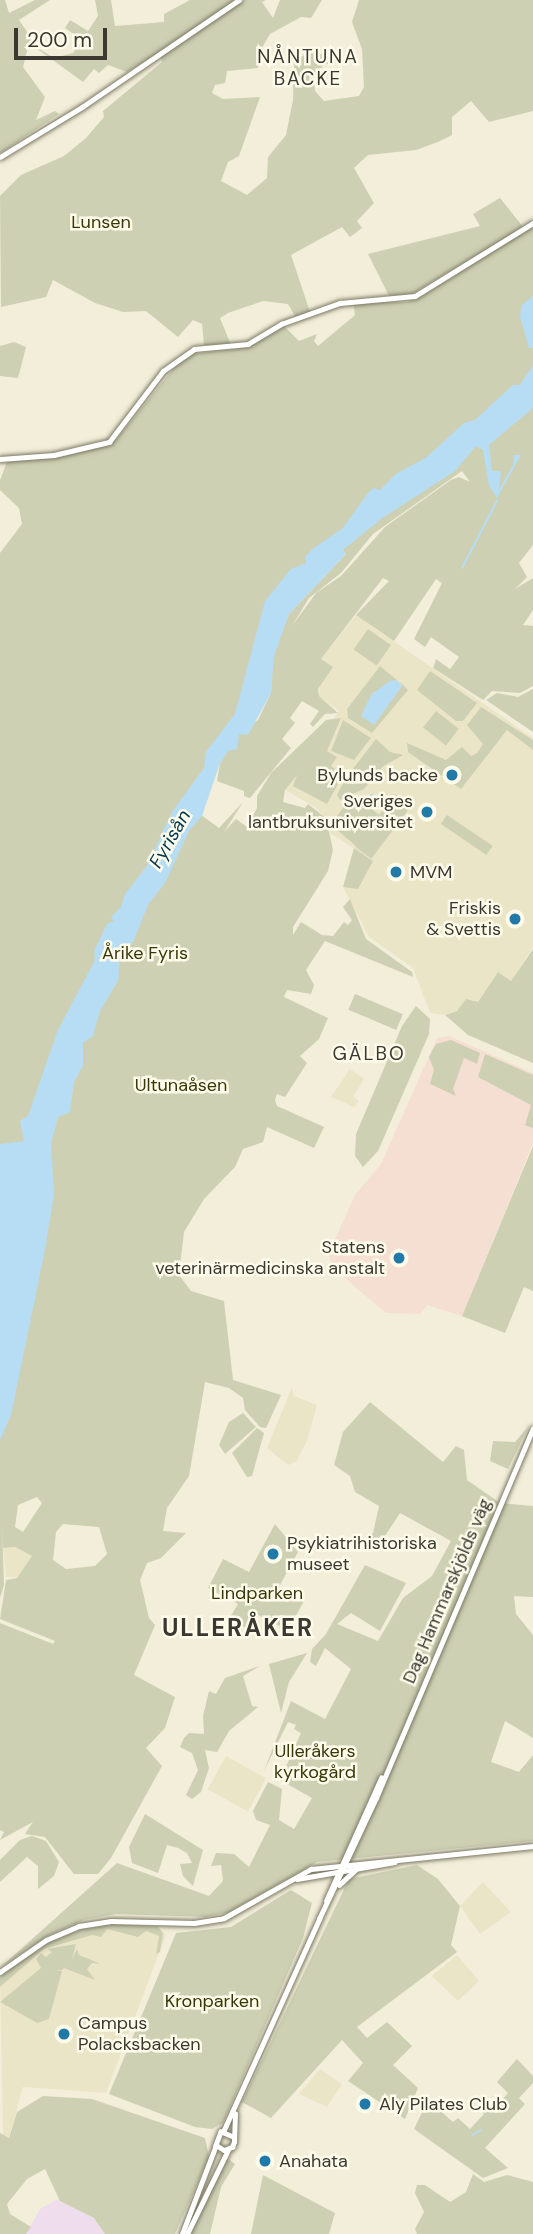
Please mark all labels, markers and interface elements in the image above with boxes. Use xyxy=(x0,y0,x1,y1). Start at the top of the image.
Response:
scale bar xyxy=(18,14,110,58)
text: 200 m xyxy=(27,26,92,54)
district label: NÅNTUNA BACKE xyxy=(258,46,358,90)
park label: Lunsen xyxy=(71,211,131,233)
place label: Bylunds backe xyxy=(317,764,438,786)
marker: Bylunds backe xyxy=(444,767,460,783)
place label: Sveriges lantbruksuniversitet xyxy=(248,791,413,834)
marker: Sveriges lantbruksuniversitet xyxy=(419,804,435,820)
water label: Fyrisån xyxy=(144,806,196,872)
place label: MVM xyxy=(410,861,452,883)
marker: MVM xyxy=(388,864,404,880)
place label: Friskis & Svettis xyxy=(426,898,501,940)
marker: Friskis & Svettis xyxy=(507,911,523,927)
park label: Årike Fyris xyxy=(102,942,188,964)
district label: GÄLBO xyxy=(333,1043,405,1065)
park label: Ultunaåsen xyxy=(135,1074,227,1096)
place label: Statens veterinärmedicinska anstalt xyxy=(155,1237,385,1280)
marker: Statens veterinärmedicinska anstalt xyxy=(391,1250,407,1266)
street label: Dag Hammarskjölds väg xyxy=(398,1495,496,1687)
place label: Psykiatrihistoriska museet xyxy=(287,1533,437,1576)
marker: Psykiatrihistoriska museet xyxy=(265,1546,281,1562)
park label: Lindparken xyxy=(211,1582,303,1604)
district label: ULLERÅKER xyxy=(163,1614,313,1642)
park label: Ulleråkers kyrkogård xyxy=(274,1741,356,1784)
park label: Kronparken xyxy=(165,1990,259,2012)
place label: Campus Polacksbacken xyxy=(78,2013,201,2056)
marker: Campus Polacksbacken xyxy=(56,2026,72,2042)
place label: Aly Pilates Club xyxy=(379,2093,507,2115)
marker: Aly Pilates Club xyxy=(357,2096,373,2112)
place label: Anahata xyxy=(279,2150,348,2172)
marker: Anahata xyxy=(257,2153,273,2169)

